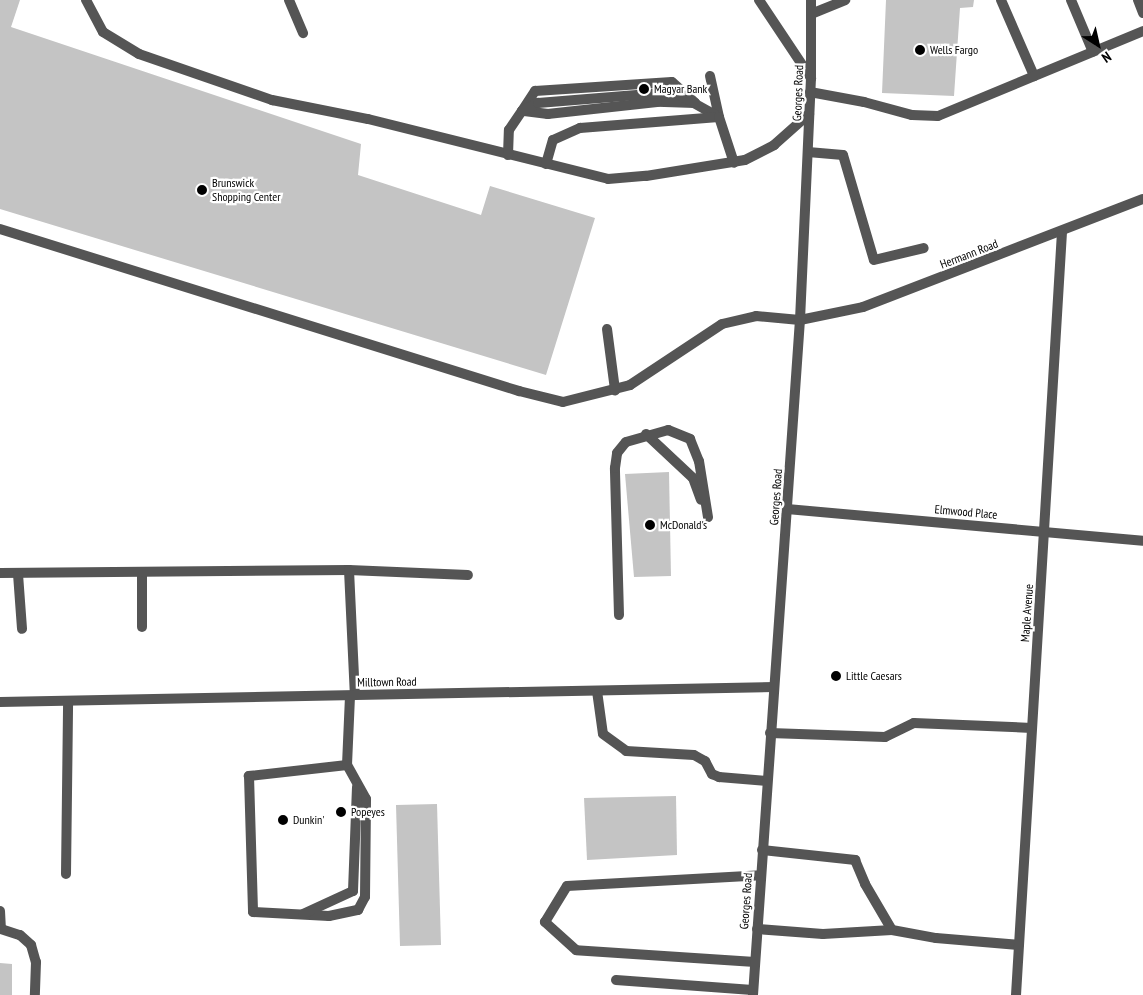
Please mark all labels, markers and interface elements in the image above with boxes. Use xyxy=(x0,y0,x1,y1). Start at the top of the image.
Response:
north arrow xyxy=(1073,20,1123,70)
place label: Wells Fargo xyxy=(930,43,978,57)
marker: Wells Fargo xyxy=(914,44,926,56)
text: N xyxy=(1098,48,1115,67)
street label: Georges Road xyxy=(790,65,806,121)
place label: Magyar Bank xyxy=(654,82,707,96)
marker: Magyar Bank xyxy=(638,83,650,95)
place label: Brunswick Shopping Center xyxy=(212,176,280,204)
marker: Brunswick Shopping Center xyxy=(196,184,208,196)
street label: Hermann Road xyxy=(938,236,1000,272)
street label: Georges Road xyxy=(767,468,785,526)
street label: Elmwood Place xyxy=(934,502,998,522)
place label: McDonald's xyxy=(660,518,707,532)
marker: McDonald's xyxy=(644,519,656,531)
street label: Maple Avenue xyxy=(1018,583,1036,643)
place label: Little Caesars xyxy=(846,669,902,683)
marker: Little Caesars xyxy=(830,670,842,682)
street label: Milltown Road xyxy=(357,674,417,690)
place label: Popeyes xyxy=(351,805,385,819)
marker: Popeyes xyxy=(335,806,347,818)
place label: Dunkin' xyxy=(293,813,324,827)
marker: Dunkin' xyxy=(277,814,289,826)
street label: Georges Road xyxy=(737,872,755,930)

